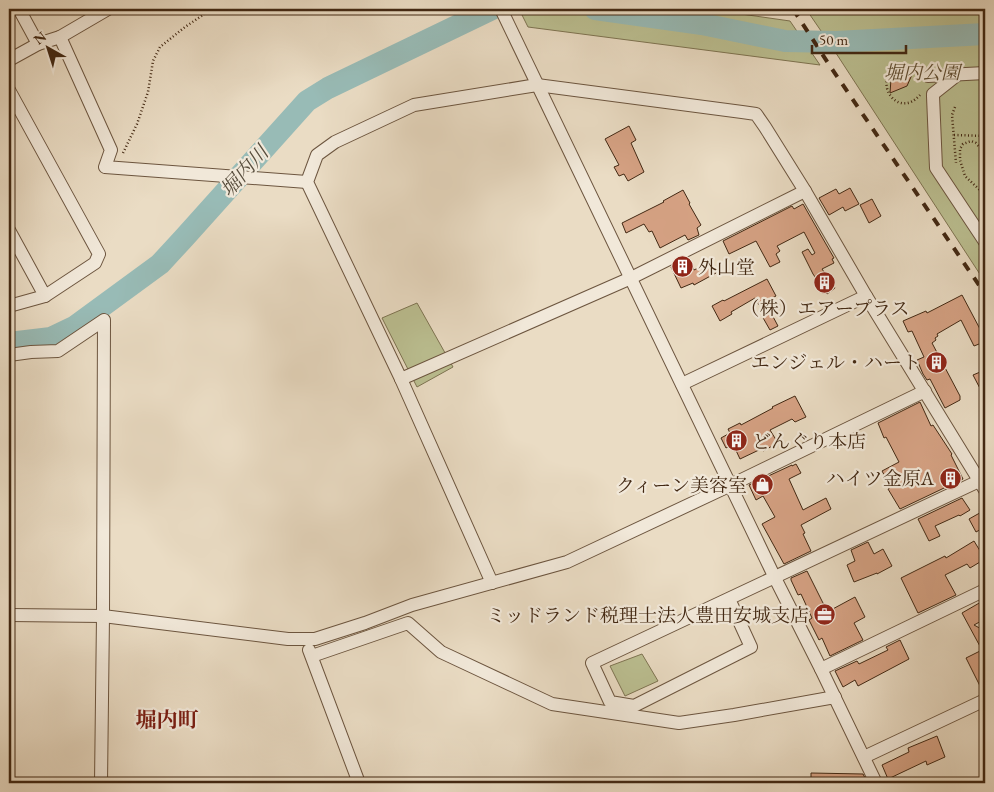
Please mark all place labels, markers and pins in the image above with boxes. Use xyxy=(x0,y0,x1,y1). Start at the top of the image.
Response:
building icon: 外山堂 xyxy=(670,255,694,279)
place label: 外山堂 xyxy=(698,255,755,280)
building icon: （株）エアープラス xyxy=(813,270,837,294)
place label: （株）エアープラス xyxy=(741,296,909,321)
place label: エンジェル・ハート xyxy=(751,350,921,375)
building icon: エンジェル・ハート xyxy=(925,350,949,374)
building icon: どんぐり本店 xyxy=(724,429,748,453)
place label: どんぐり本店 xyxy=(752,429,866,454)
place label: ハイツ金原A xyxy=(826,466,935,491)
building icon: ハイツ金原A xyxy=(938,466,962,490)
place label: クィーン美容室 xyxy=(616,473,747,498)
shop icon: クィーン美容室 xyxy=(751,473,775,497)
place label: ミッドランド税理士法人豊田安城支店 xyxy=(486,603,809,628)
office icon: ミッドランド税理士法人豊田安城支店 xyxy=(813,603,837,627)

